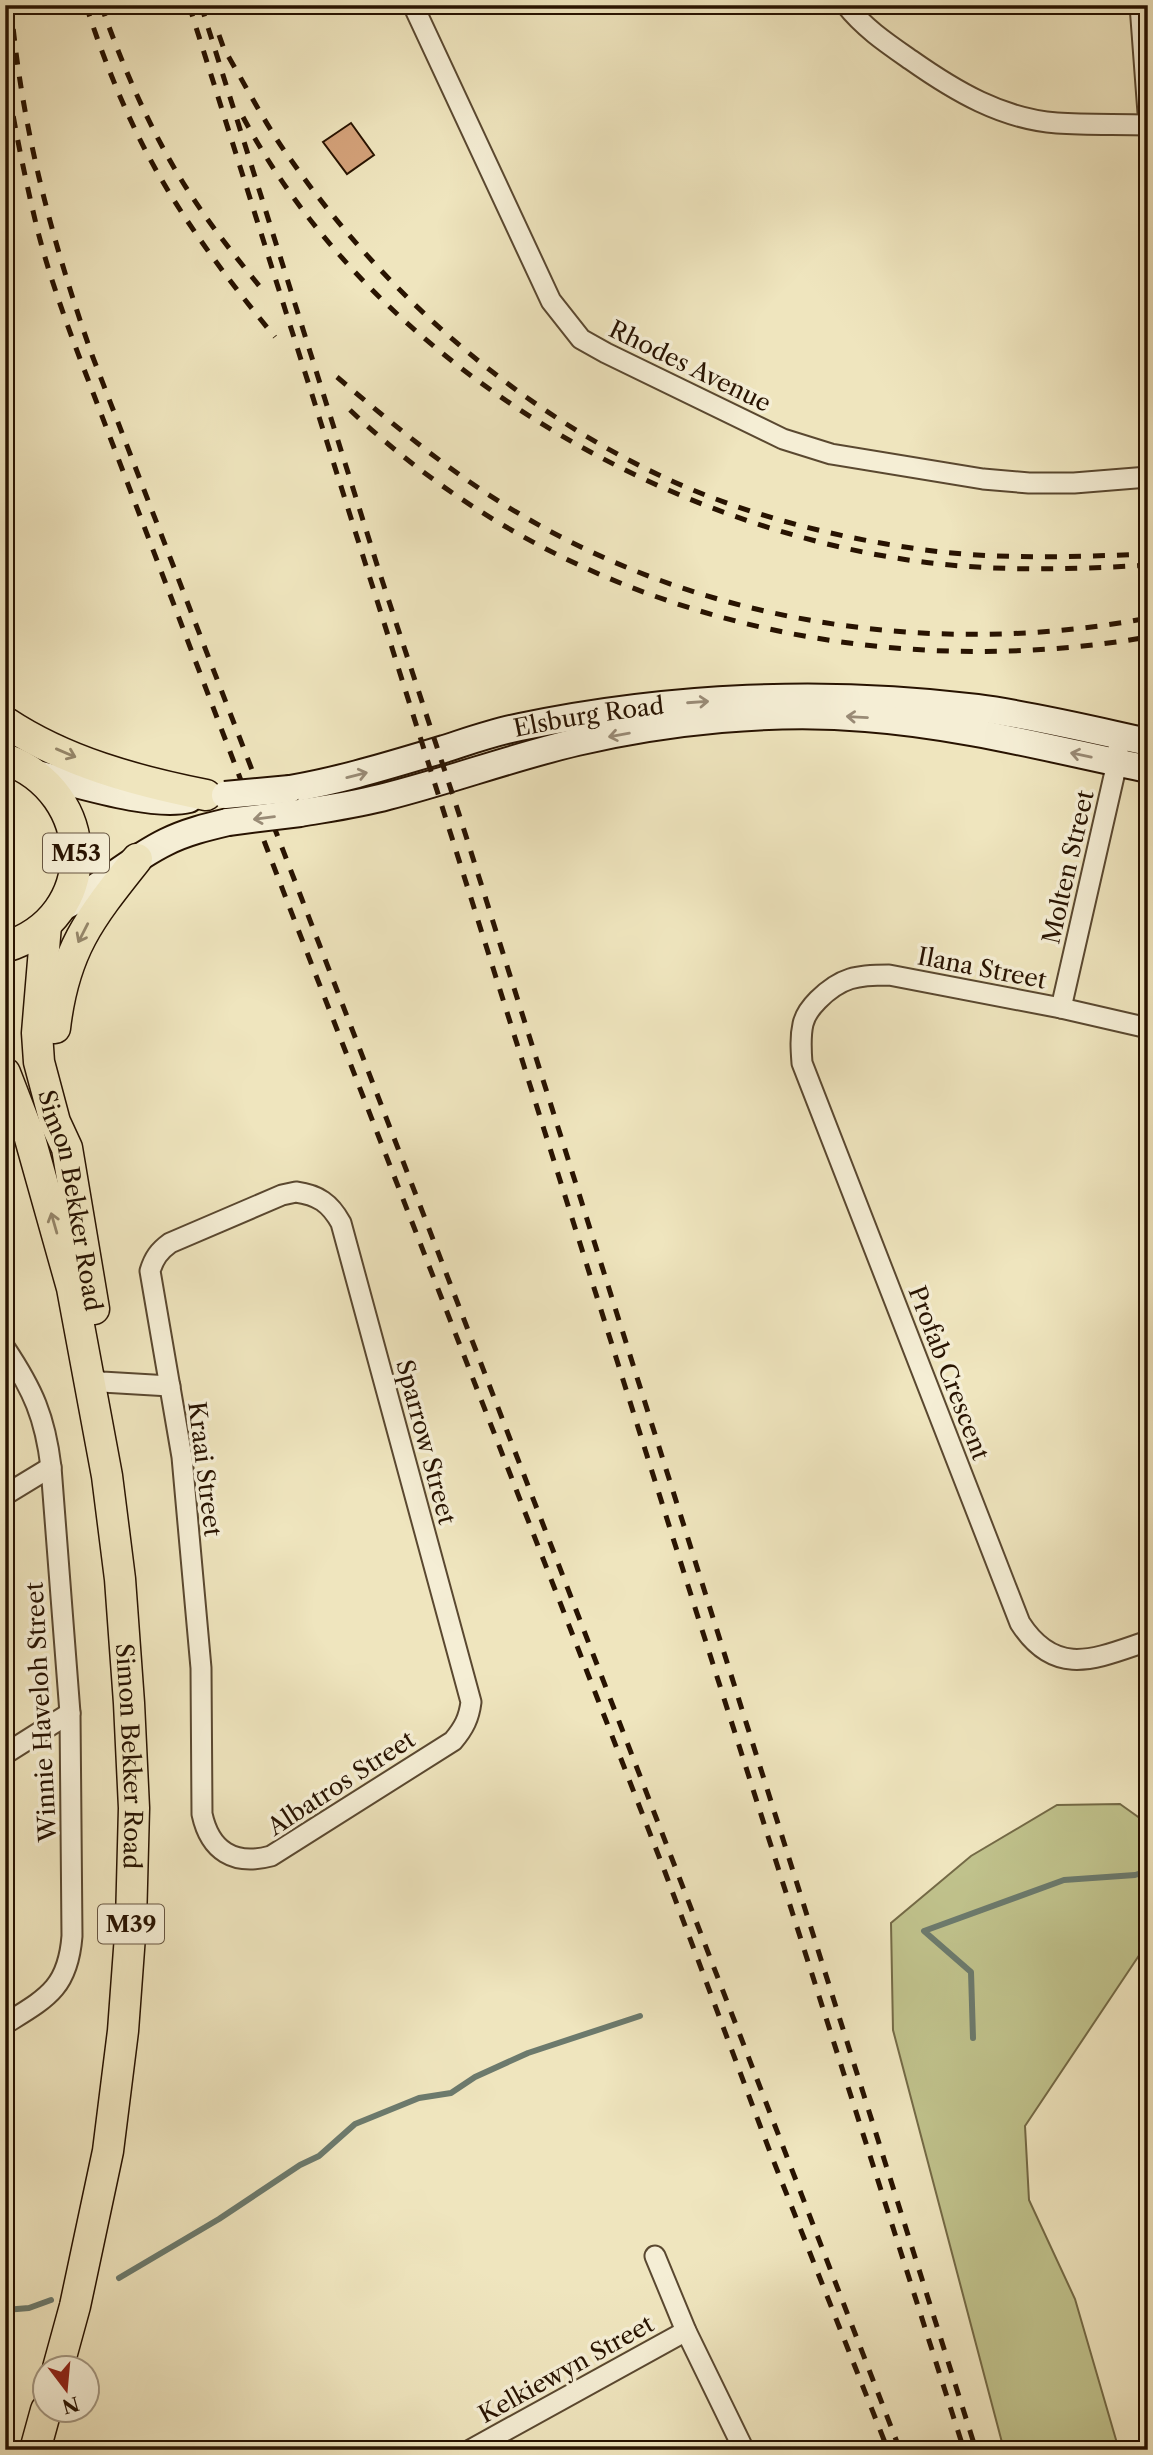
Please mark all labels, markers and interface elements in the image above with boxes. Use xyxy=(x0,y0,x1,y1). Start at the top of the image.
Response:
street label: Rhodes Avenue xyxy=(604,314,776,418)
street label: Elsburg Road xyxy=(511,690,666,742)
one-way arrow xyxy=(687,696,710,709)
one-way arrow xyxy=(846,711,869,724)
one-way arrow xyxy=(608,728,631,742)
one-way arrow xyxy=(55,748,76,761)
one-way arrow xyxy=(1070,748,1093,762)
one-way arrow xyxy=(345,768,368,781)
street label: Molten Street xyxy=(1036,787,1100,947)
one-way arrow xyxy=(253,811,276,824)
road number: M53 xyxy=(43,834,109,873)
one-way arrow xyxy=(75,922,89,943)
street label: Ilana Street xyxy=(915,941,1049,995)
street label: Simon Bekker Road xyxy=(33,1087,109,1313)
one-way arrow xyxy=(46,1212,59,1234)
street label: Profab Crescent xyxy=(902,1282,996,1465)
street label: Sparrow Street xyxy=(390,1357,462,1528)
street label: Kraai Street xyxy=(182,1400,228,1539)
street label: Winnie Haveloh Street xyxy=(20,1581,62,1844)
street label: Simon Bekker Road xyxy=(110,1642,149,1870)
street label: Albatros Street xyxy=(261,1724,421,1842)
road number: M39 xyxy=(98,1904,164,1943)
street label: Kelkiewyn Street xyxy=(473,2309,659,2429)
north arrow xyxy=(32,2354,102,2424)
text: N xyxy=(59,2392,82,2418)

